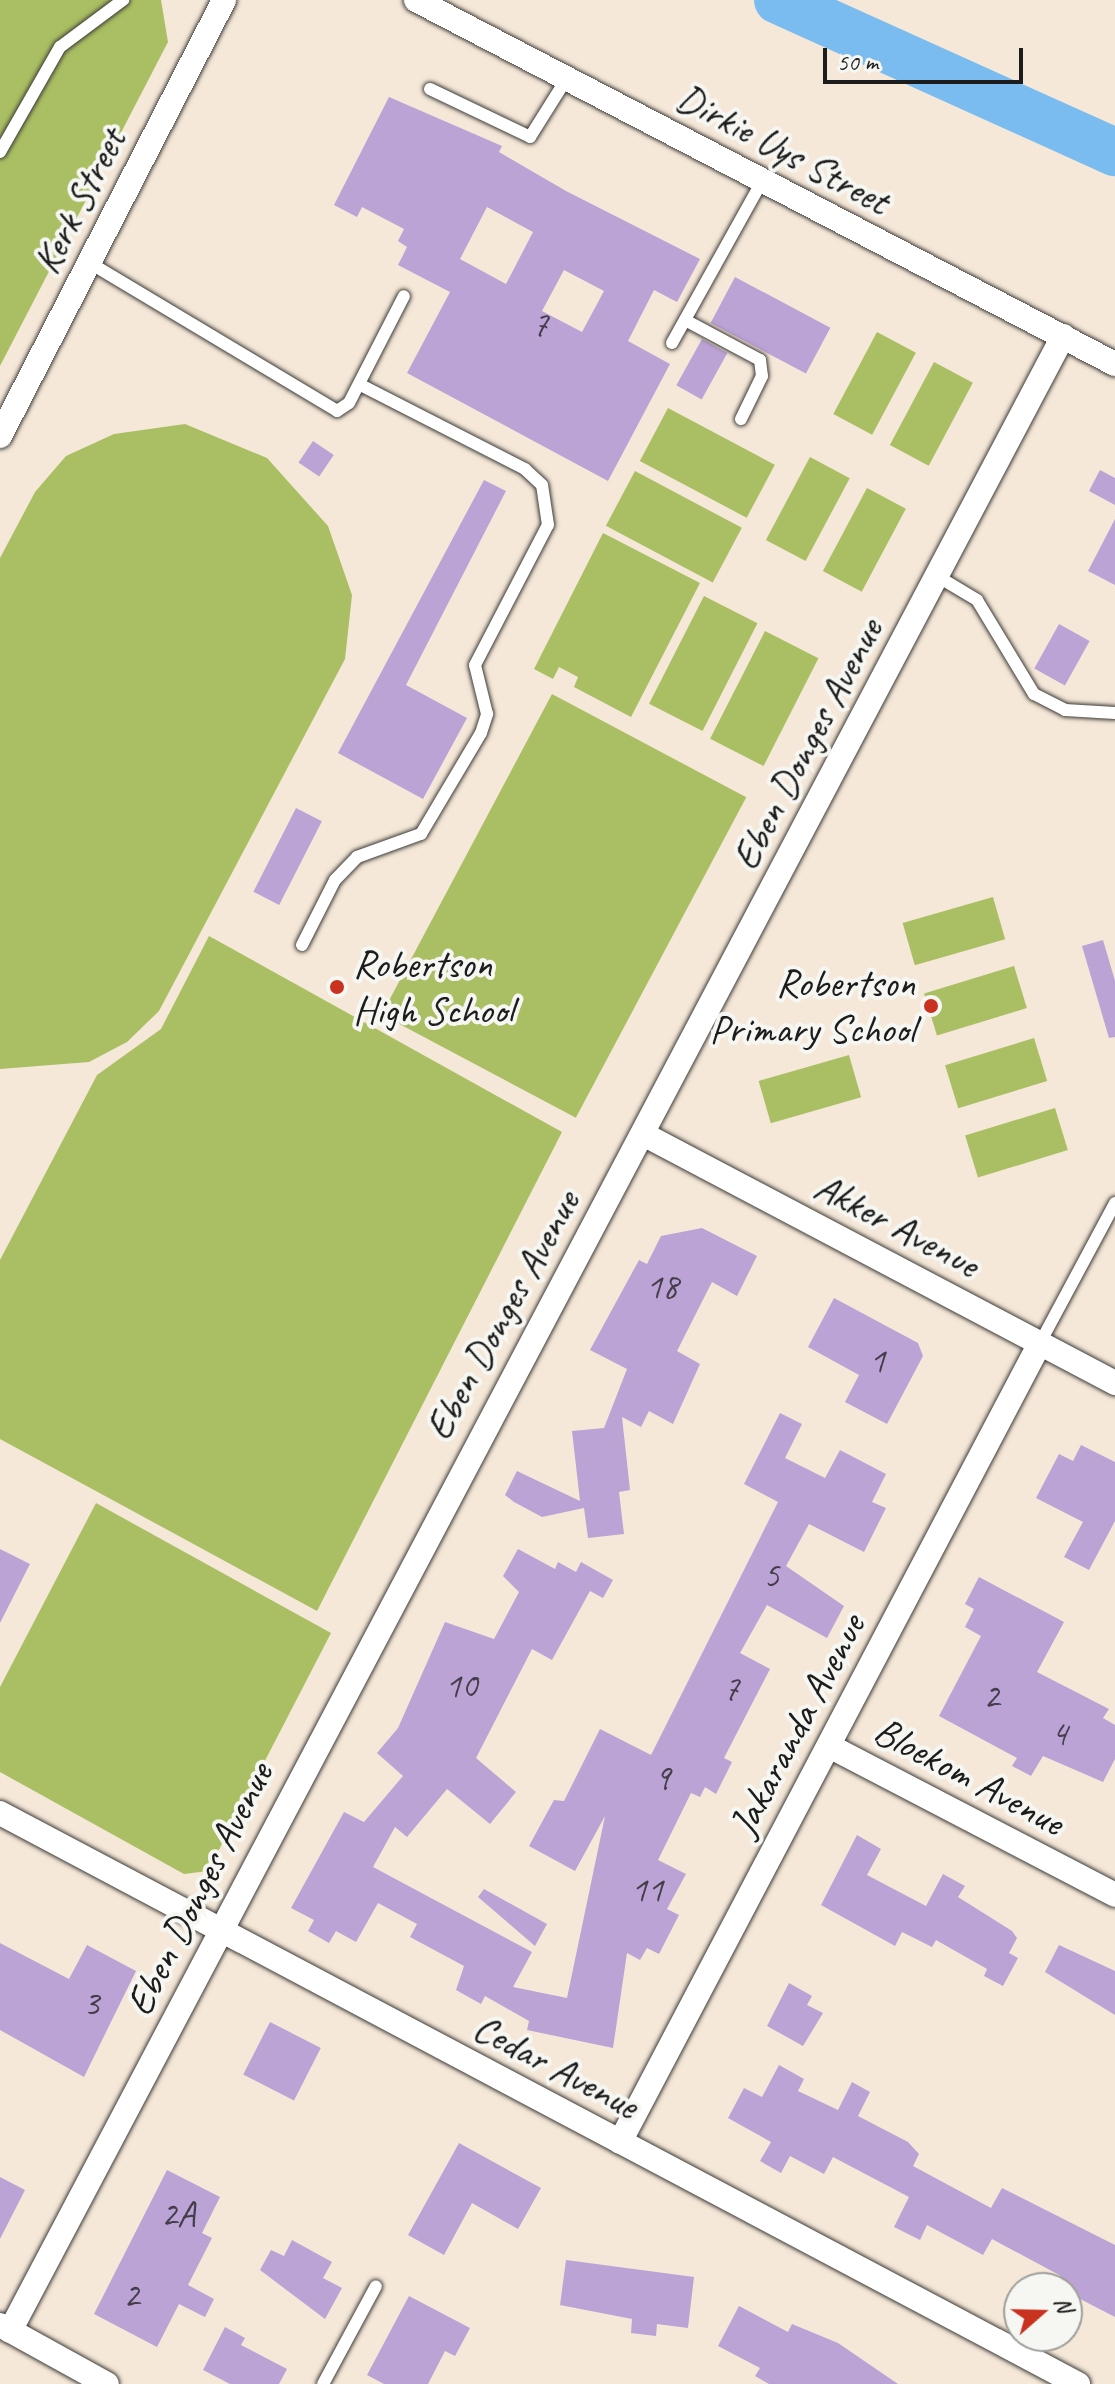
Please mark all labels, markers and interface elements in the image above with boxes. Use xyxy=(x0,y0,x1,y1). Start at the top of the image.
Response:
scale bar xyxy=(827,32,1027,82)
text: 50 m xyxy=(837,47,878,77)
street label: Dirkie Uys Street xyxy=(668,73,898,225)
street label: Kerk Street xyxy=(22,120,136,282)
house number: 7 xyxy=(532,303,548,347)
street label: Eben Donges Avenue xyxy=(721,610,893,878)
place label: Robertson High School xyxy=(353,940,511,1034)
place label: Robertson Primary School xyxy=(710,959,915,1053)
marker: Robertson High School xyxy=(328,978,346,996)
marker: Robertson Primary School xyxy=(922,997,940,1015)
street label: Akker Avenue xyxy=(807,1162,987,1288)
street label: Eben Donges Avenue xyxy=(414,1182,590,1448)
house number: 18 xyxy=(646,1265,678,1309)
house number: 1 xyxy=(869,1339,885,1383)
house number: 5 xyxy=(763,1554,779,1598)
street label: Jakaranda Avenue xyxy=(719,1606,875,1844)
house number: 10 xyxy=(445,1664,477,1708)
house number: 7 xyxy=(723,1667,739,1711)
house number: 2 xyxy=(983,1675,999,1719)
street label: Bloekom Avenue xyxy=(866,1706,1072,1846)
house number: 4 xyxy=(1051,1712,1067,1756)
street label: Eben Donges Avenue xyxy=(115,1755,283,2023)
house number: 9 xyxy=(654,1756,670,1800)
house number: 11 xyxy=(631,1868,663,1912)
house number: 3 xyxy=(83,1982,99,2026)
street label: Cedar Avenue xyxy=(465,2003,647,2129)
house number: 2A xyxy=(161,2193,195,2237)
north arrow xyxy=(1003,2272,1083,2352)
house number: 2 xyxy=(123,2274,139,2318)
text: N xyxy=(1048,2293,1079,2316)

